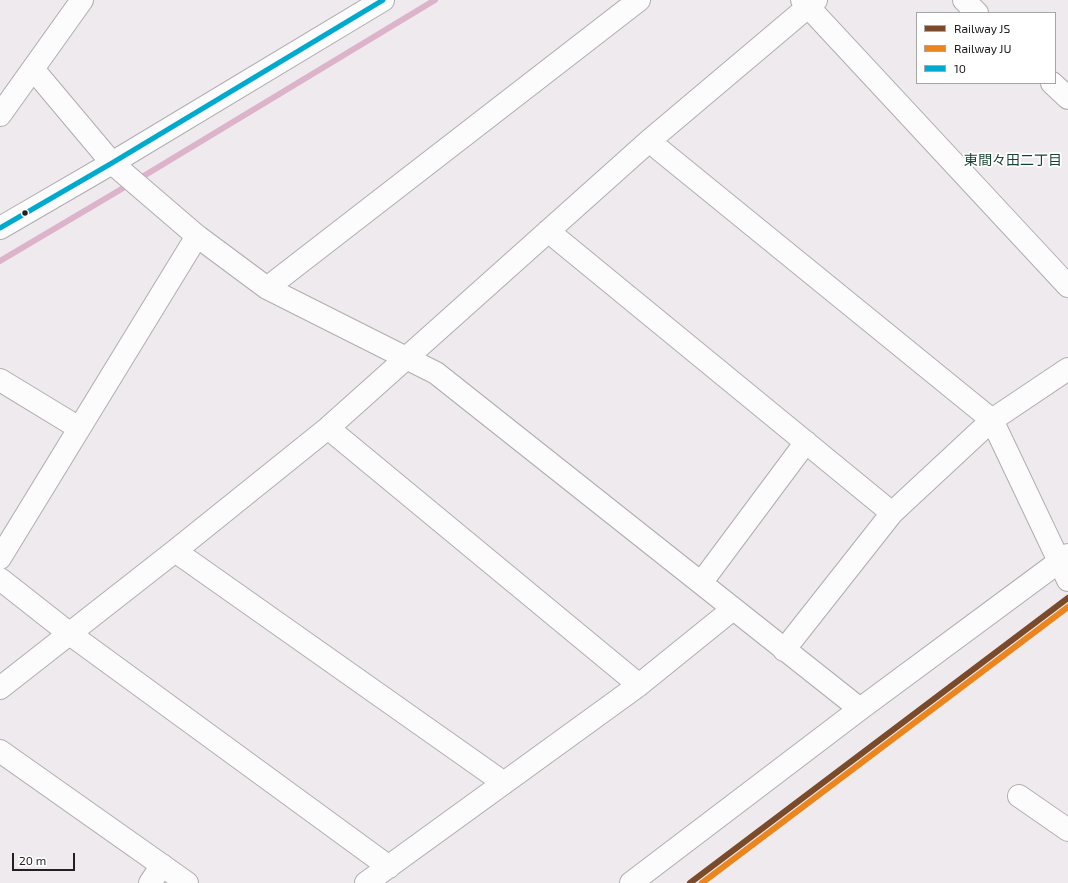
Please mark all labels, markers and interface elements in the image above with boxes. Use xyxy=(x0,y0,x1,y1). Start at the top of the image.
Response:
legend xyxy=(916,12,1056,84)
text: Railway JS xyxy=(954,21,1010,35)
text: Railway JU xyxy=(954,41,1011,55)
text: 10 xyxy=(954,61,966,75)
district label: 東間々田二丁目 xyxy=(964,152,1062,168)
unlabelled marker xyxy=(20,208,30,218)
scale bar xyxy=(14,845,77,871)
text: 20 m xyxy=(19,853,46,867)

